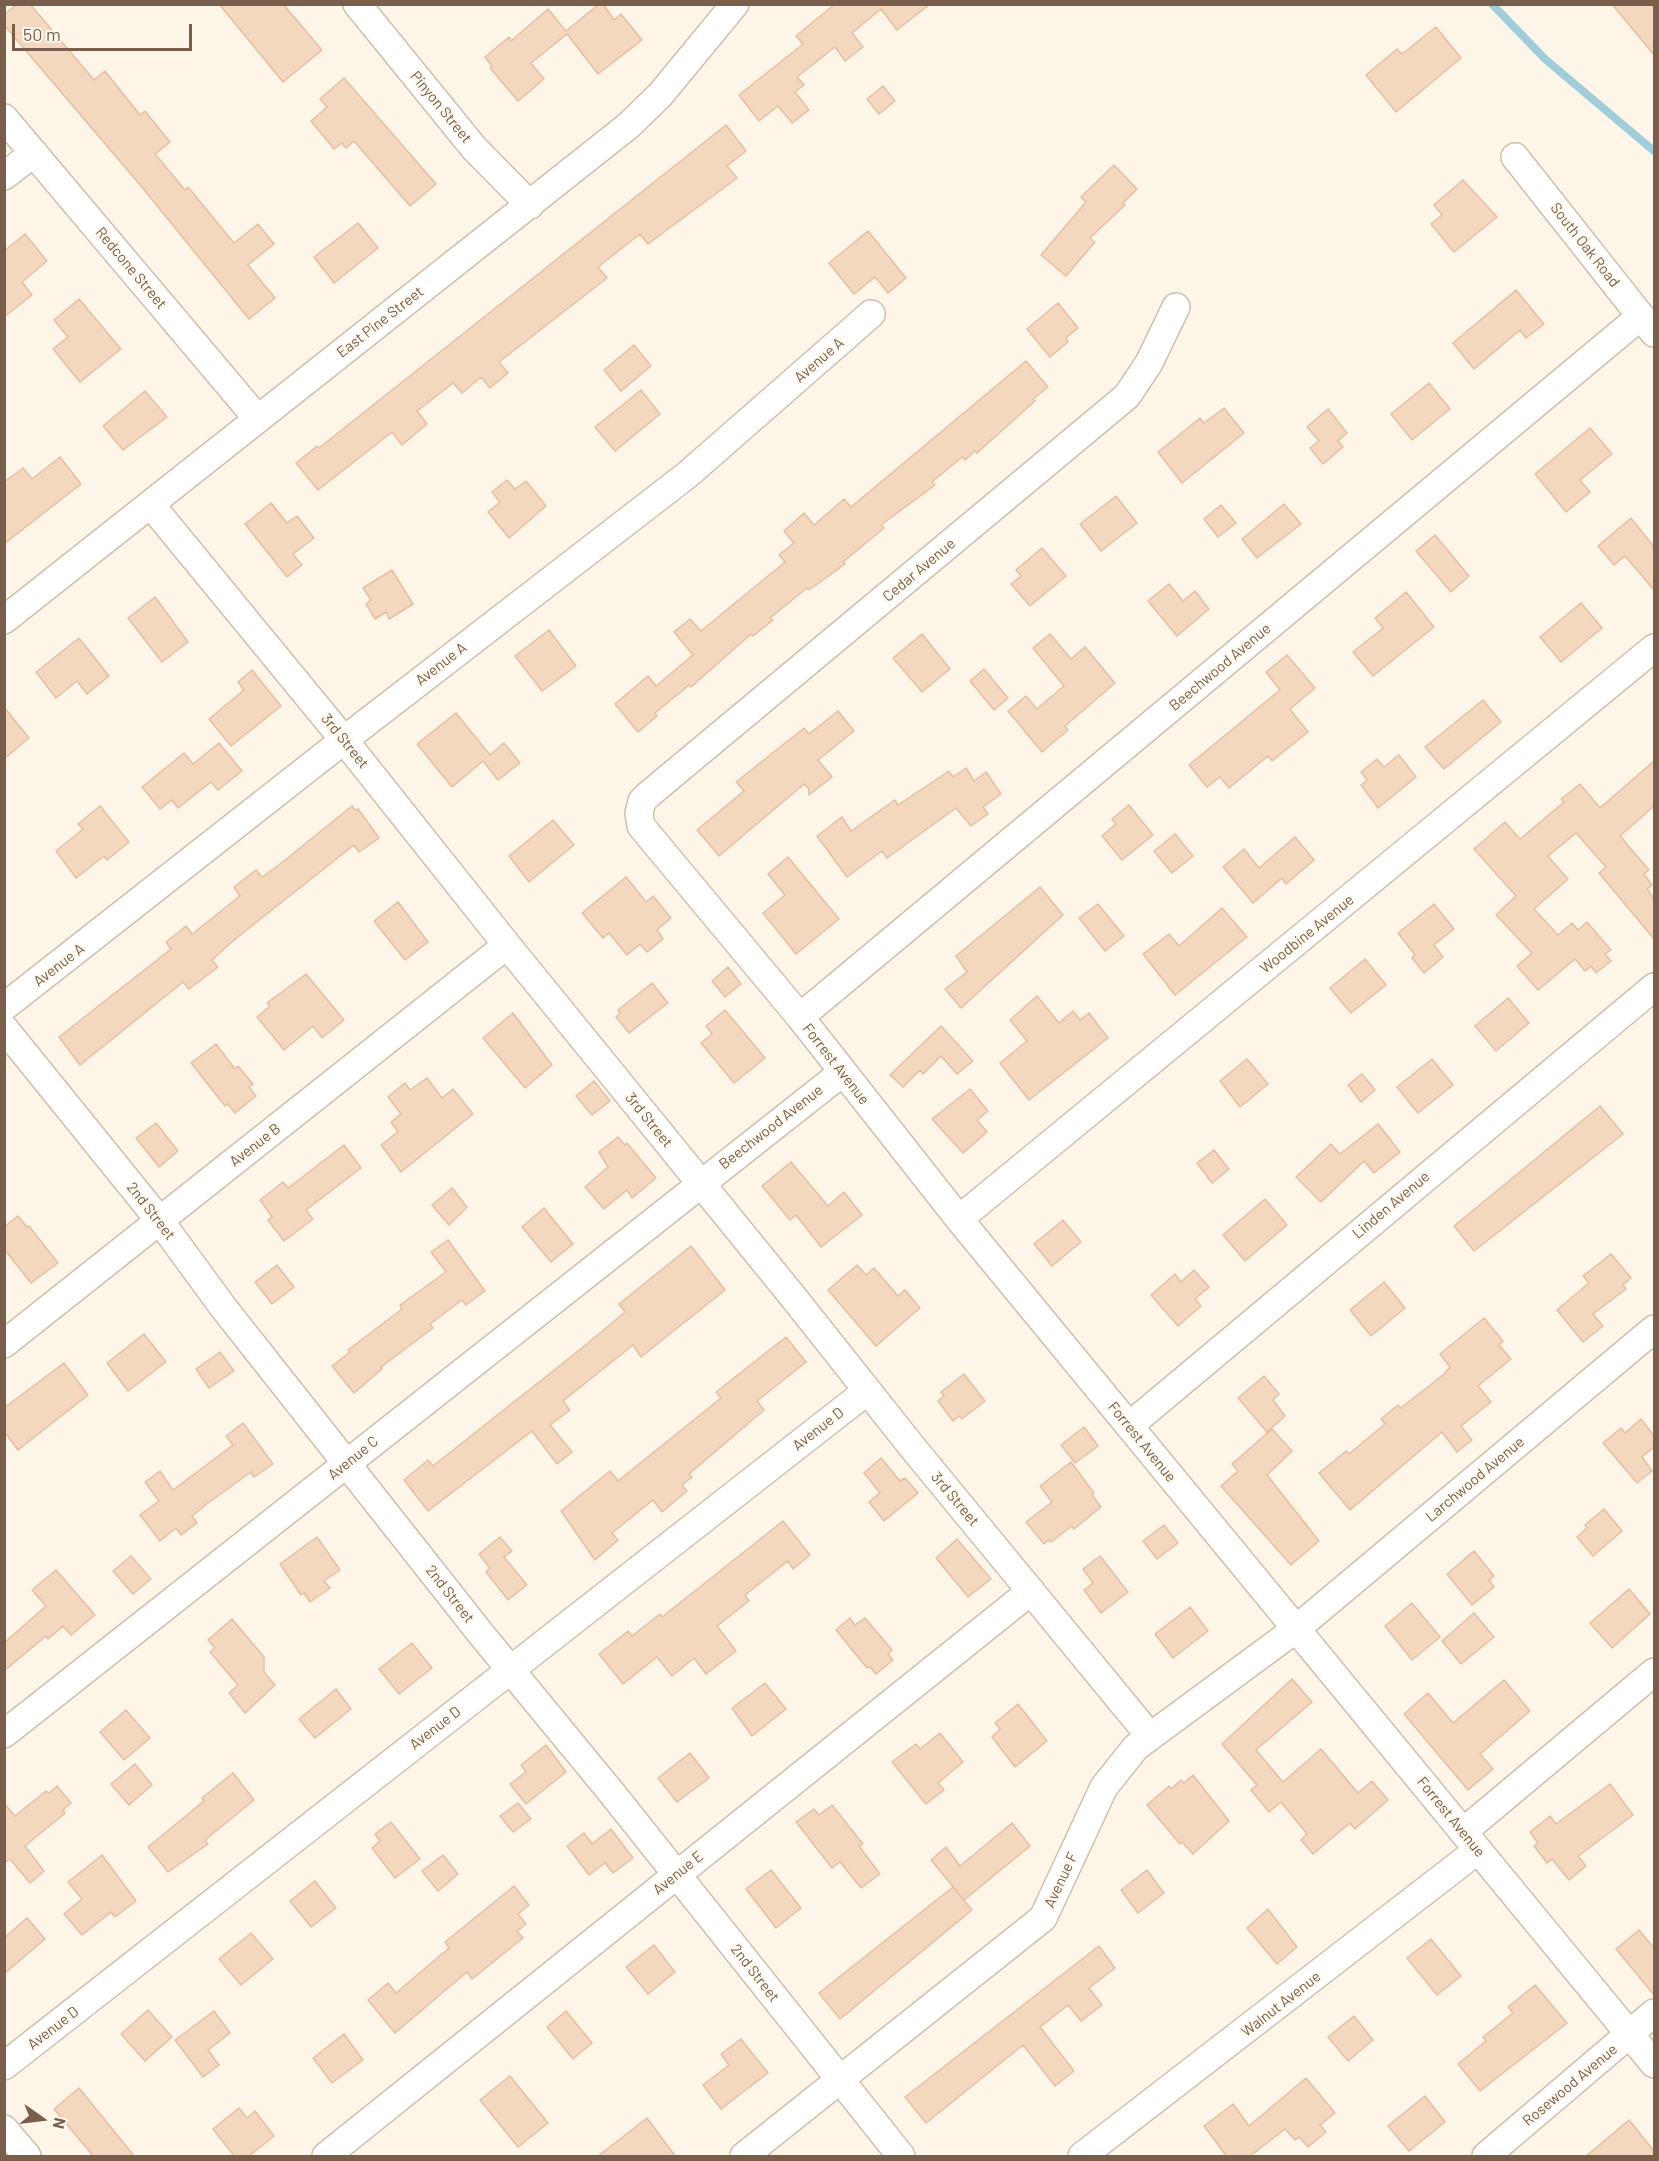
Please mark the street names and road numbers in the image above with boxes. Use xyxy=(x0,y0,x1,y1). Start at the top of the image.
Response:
street label: Pinyon Street xyxy=(406,67,476,147)
street label: South Oak Road xyxy=(1546,199,1624,291)
street label: Redcone Street xyxy=(92,223,170,313)
street label: East Pine Street xyxy=(333,283,427,361)
street label: Avenue A xyxy=(791,334,847,386)
street label: Cedar Avenue xyxy=(879,534,959,606)
street label: Beechwood Avenue xyxy=(1166,619,1274,715)
street label: Avenue A xyxy=(412,639,470,689)
street label: 3rd Street xyxy=(317,710,373,772)
street label: Woodbine Avenue xyxy=(1256,891,1358,977)
street label: Avenue A xyxy=(30,940,88,990)
street label: Forrest Avenue xyxy=(799,1020,873,1108)
street label: Beechwood Avenue xyxy=(715,1081,827,1173)
street label: 3rd Street xyxy=(621,1089,677,1151)
street label: Avenue B xyxy=(226,1119,284,1171)
street label: Linden Avenue xyxy=(1349,1167,1433,1243)
street label: 2nd Street xyxy=(123,1179,179,1243)
street label: Forrest Avenue xyxy=(1104,1398,1180,1486)
street label: Avenue D xyxy=(789,1403,847,1455)
street label: Avenue C xyxy=(324,1432,382,1484)
street label: Larchwood Avenue xyxy=(1422,1433,1528,1525)
street label: 3rd Street xyxy=(927,1468,983,1530)
street label: 2nd Street xyxy=(422,1562,478,1626)
street label: Avenue D xyxy=(406,1702,464,1754)
street label: Forrest Avenue xyxy=(1413,1773,1489,1861)
street label: Avenue E xyxy=(649,1847,707,1899)
street label: Avenue F xyxy=(1040,1849,1082,1911)
street label: 2nd Street xyxy=(727,1941,783,2005)
street label: Walnut Avenue xyxy=(1238,1967,1324,2041)
street label: Avenue D xyxy=(24,2002,82,2054)
street label: Rosewood Avenue xyxy=(1519,2040,1621,2130)

